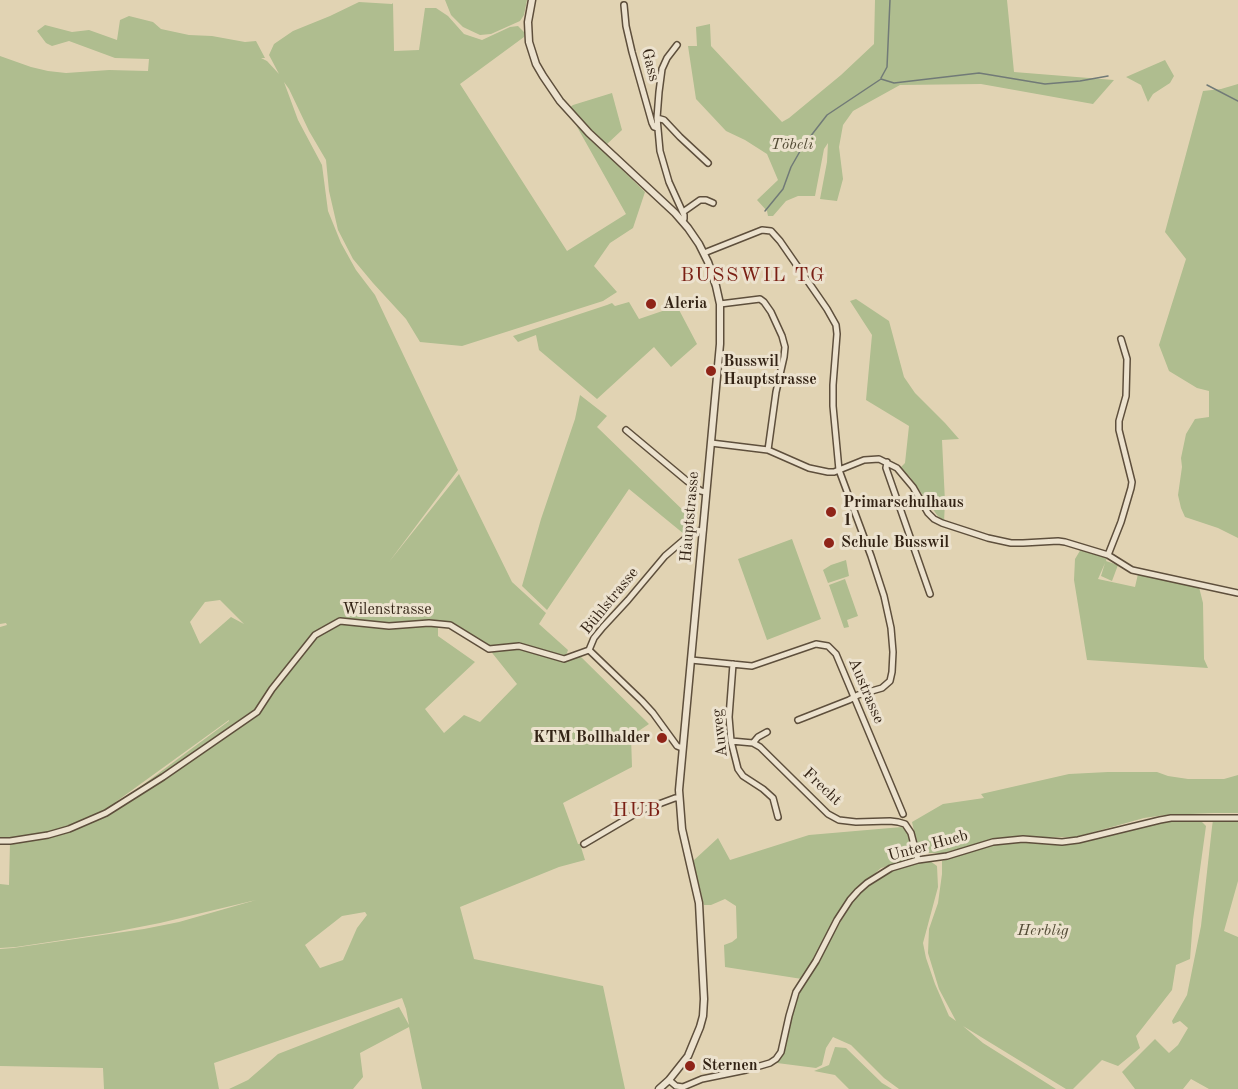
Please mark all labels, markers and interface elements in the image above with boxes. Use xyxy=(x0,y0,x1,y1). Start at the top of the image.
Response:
street label: Gass xyxy=(636,46,664,84)
park label: Töbeli xyxy=(771,135,813,155)
district label: BUSSWIL TG xyxy=(680,264,826,288)
place label: Aleria xyxy=(663,294,707,314)
marker: Aleria xyxy=(644,297,658,311)
place label: Busswil Hauptstrasse xyxy=(723,352,817,390)
marker: Busswil Hauptstrasse xyxy=(704,364,718,378)
street label: Hauptstrasse xyxy=(676,471,704,563)
place label: Primarschulhaus 1 xyxy=(843,493,964,531)
marker: Primarschulhaus 1 xyxy=(824,505,838,519)
place label: Schule Busswil xyxy=(841,533,949,553)
marker: Schule Busswil xyxy=(822,536,836,550)
street label: Bühlstrasse xyxy=(577,564,643,638)
street label: Wilenstrasse xyxy=(342,600,432,620)
street label: Austrasse xyxy=(844,655,888,727)
street label: Auweg xyxy=(708,708,732,758)
place label: KTM Bollhalder xyxy=(533,728,650,748)
marker: KTM Bollhalder xyxy=(655,731,669,745)
street label: Frecht xyxy=(799,764,845,810)
district label: HUB xyxy=(612,799,662,823)
street label: Unter Hueb xyxy=(886,826,970,866)
park label: Herblig xyxy=(1017,921,1069,941)
place label: Sternen xyxy=(702,1056,758,1076)
marker: Sternen xyxy=(683,1059,697,1073)

